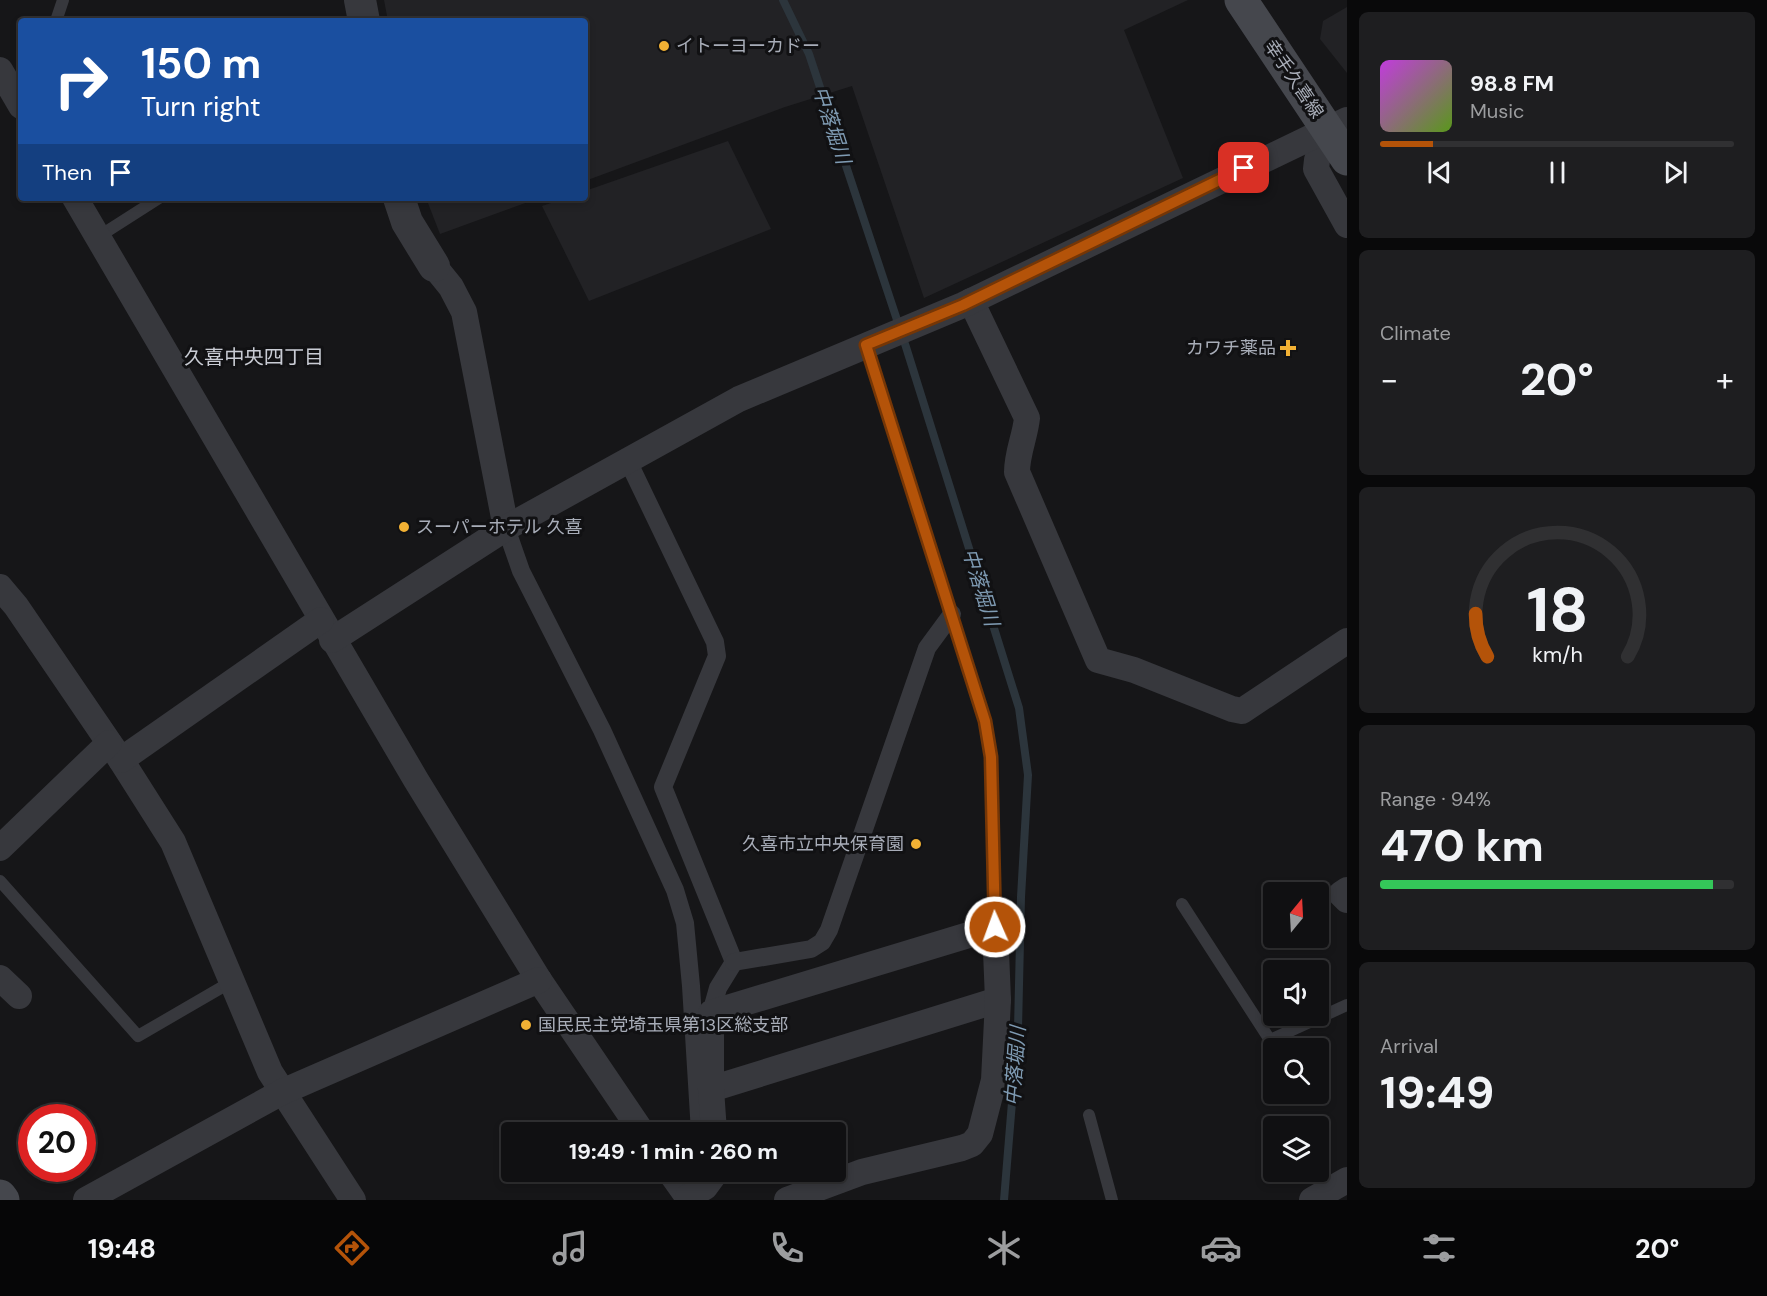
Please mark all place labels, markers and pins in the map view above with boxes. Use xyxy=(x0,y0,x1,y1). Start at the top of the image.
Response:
place label: イトーヨーカドー xyxy=(676,34,820,58)
marker: イトーヨーカドー xyxy=(657,39,671,53)
pin xyxy=(1218,142,1269,193)
place label: カワチ薬品 xyxy=(1186,336,1276,360)
marker: カワチ薬品 xyxy=(1281,341,1295,355)
place label: スーパーホテル 久喜 xyxy=(416,515,583,539)
marker: スーパーホテル 久喜 xyxy=(397,520,411,534)
place label: 久喜市立中央保育園 xyxy=(742,832,904,856)
marker: 久喜市立中央保育園 xyxy=(909,837,923,851)
place label: 国民民主党埼玉県第13区総支部 xyxy=(538,1013,788,1037)
marker: 国民民主党埼玉県第13区総支部 xyxy=(519,1018,533,1032)

